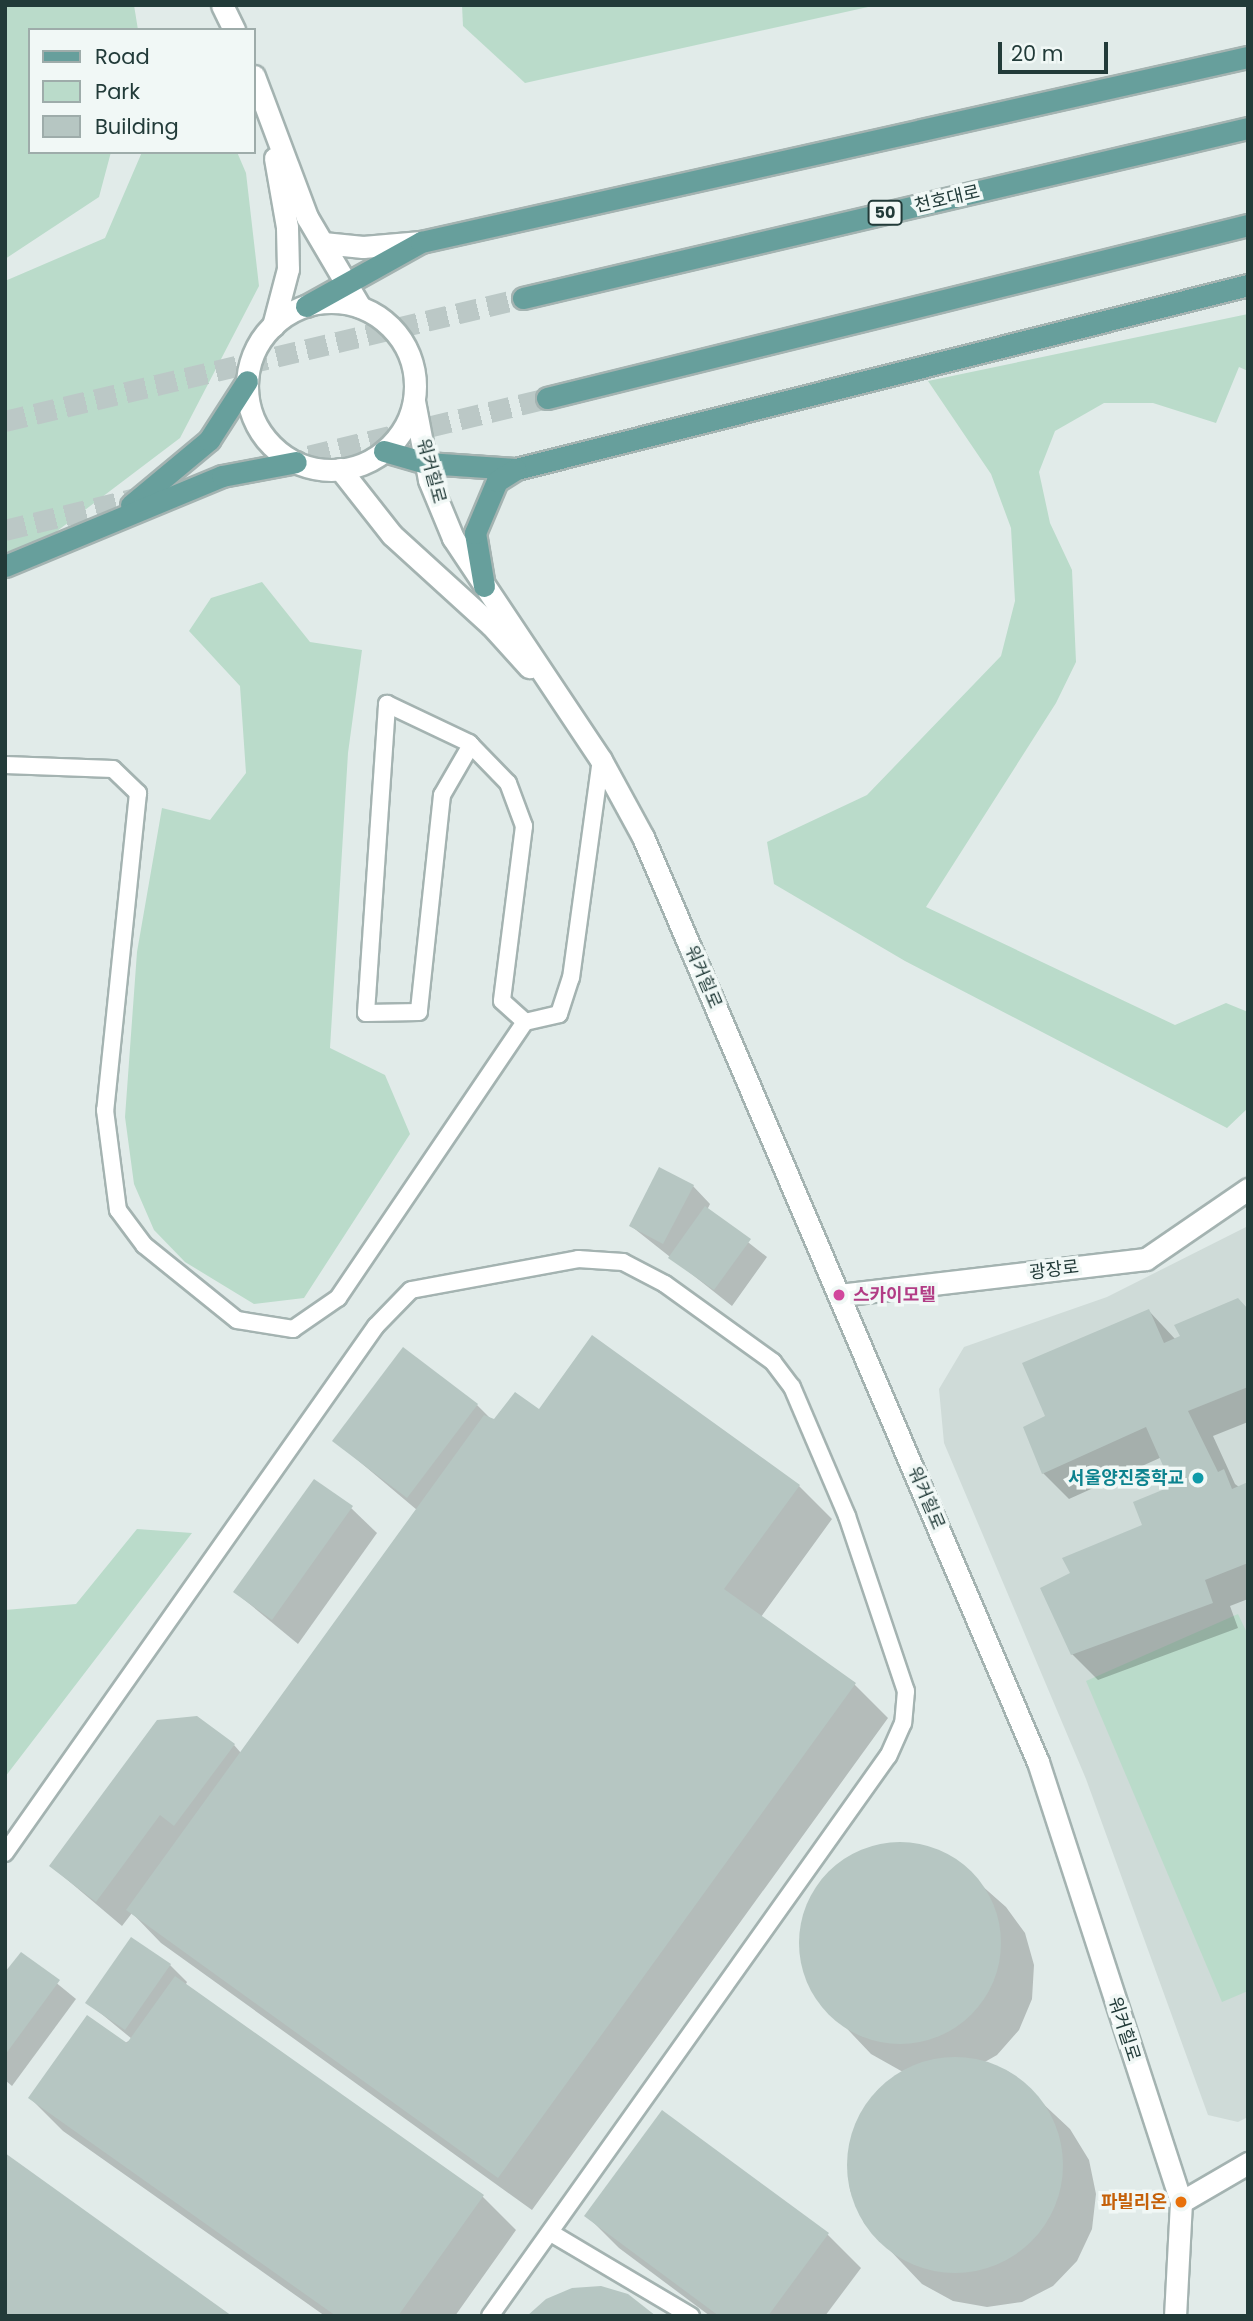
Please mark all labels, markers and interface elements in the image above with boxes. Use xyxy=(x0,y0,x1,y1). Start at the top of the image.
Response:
legend xyxy=(28,28,256,154)
scale bar xyxy=(1001,28,1111,72)
text: 20 m xyxy=(1011,39,1064,68)
text: Road xyxy=(95,42,150,71)
text: Park xyxy=(95,77,140,106)
text: Building xyxy=(95,112,179,141)
street label: 천호대로 xyxy=(912,181,982,217)
road number: 50 xyxy=(868,200,903,226)
street label: 워커힐로 xyxy=(412,436,450,506)
street label: 워커힐로 xyxy=(680,942,726,1012)
street label: 광장로 xyxy=(1028,1256,1080,1284)
place label: 스카이모텔 xyxy=(853,1284,936,1306)
marker: 스카이모텔 xyxy=(831,1287,847,1303)
street label: 워커힐로 xyxy=(903,1463,949,1533)
place label: 서울양진중학교 xyxy=(1068,1467,1184,1489)
marker: 서울양진중학교 xyxy=(1190,1470,1206,1486)
street label: 워커힐로 xyxy=(1103,1994,1145,2064)
place label: 파빌리온 xyxy=(1101,2191,1167,2213)
marker: 파빌리온 xyxy=(1173,2194,1189,2210)

